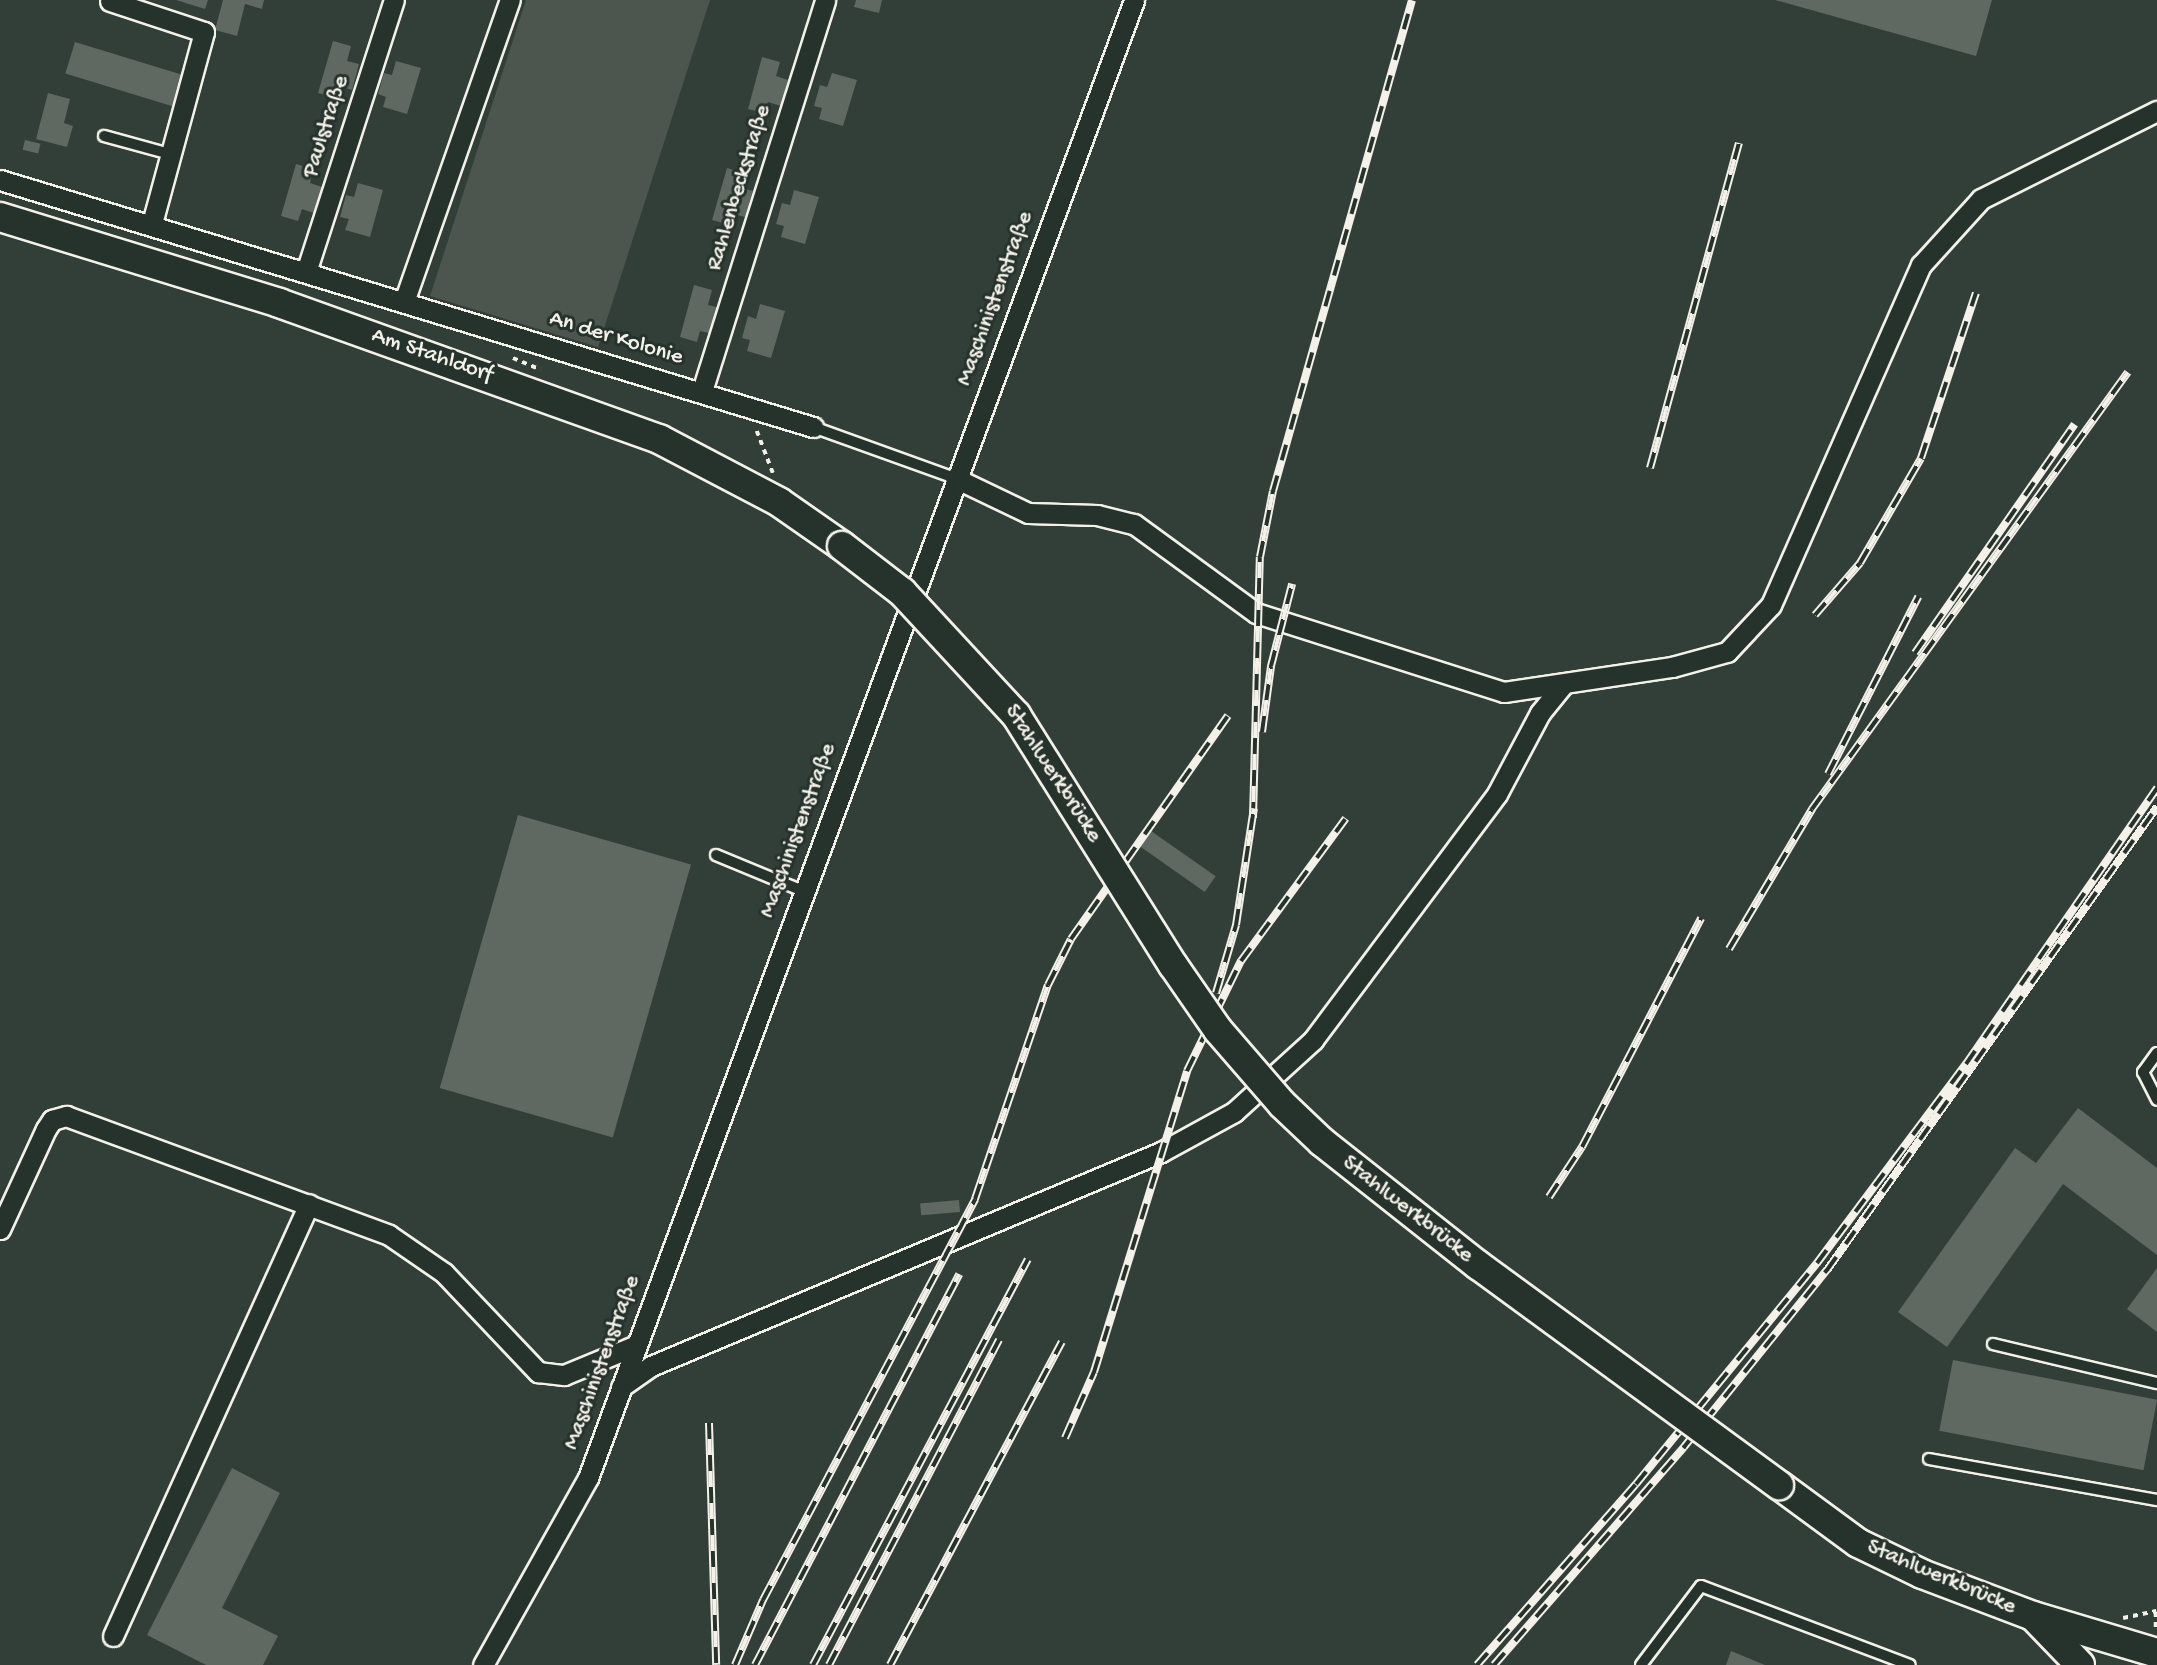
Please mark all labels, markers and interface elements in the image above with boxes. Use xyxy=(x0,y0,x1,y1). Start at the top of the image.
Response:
street label: Paulstraße xyxy=(298,72,356,182)
street label: Rahlenbeckstraße xyxy=(702,102,778,274)
street label: Maschinistenstraße xyxy=(952,208,1040,390)
street label: An der Kolonie xyxy=(546,306,686,372)
street label: Am Stahldorf xyxy=(368,322,496,390)
street label: Stahlwerkbrücke xyxy=(997,700,1107,848)
street label: Maschinistenstraße xyxy=(755,740,843,922)
street label: Stahlwerkbrücke xyxy=(1336,1150,1478,1270)
street label: Maschinistenstraße xyxy=(559,1272,647,1454)
street label: Stahlwerkbrücke xyxy=(1862,1534,2020,1622)

